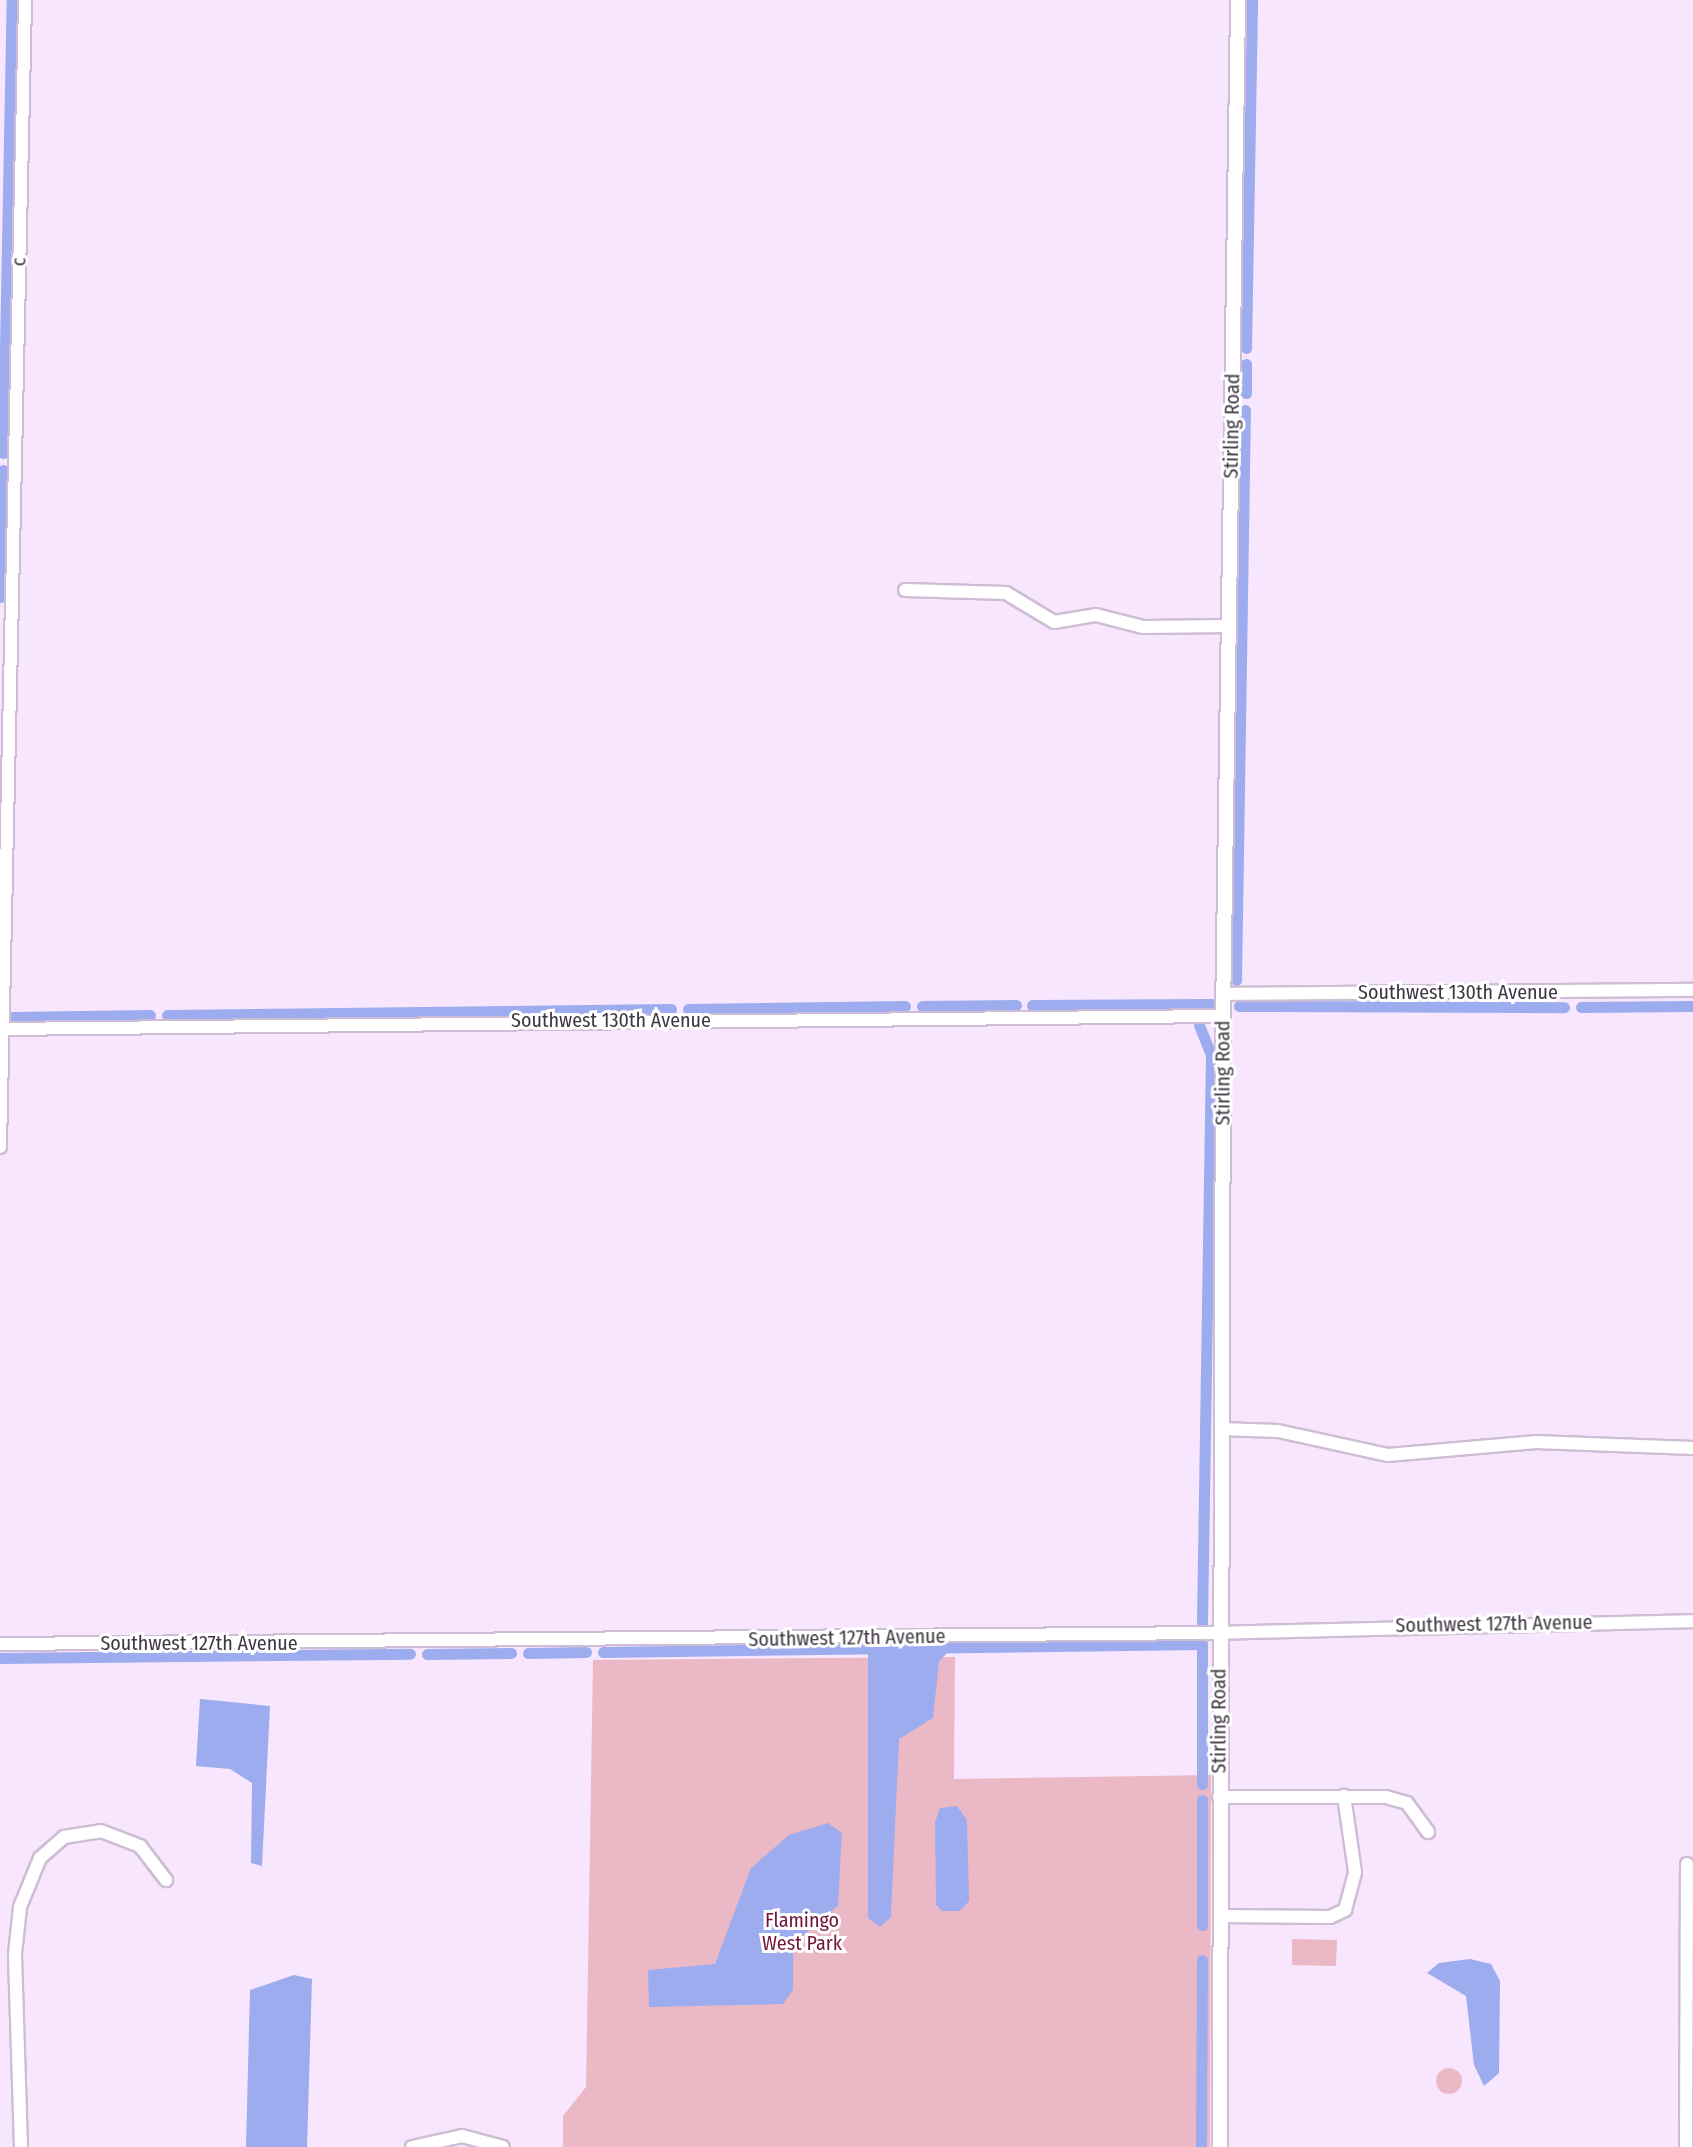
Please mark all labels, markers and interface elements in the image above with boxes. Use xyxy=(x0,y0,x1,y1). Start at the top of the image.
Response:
street label: c xyxy=(7,258,31,266)
street label: Stirling Road xyxy=(1219,373,1245,479)
street label: Southwest 130th Avenue xyxy=(1358,980,1558,1004)
street label: Southwest 130th Avenue xyxy=(511,1008,711,1032)
street label: Stirling Road xyxy=(1211,1021,1235,1125)
street label: Southwest 127th Avenue xyxy=(1395,1610,1593,1638)
street label: Southwest 127th Avenue xyxy=(748,1624,946,1652)
street label: Southwest 127th Avenue xyxy=(100,1631,298,1655)
street label: Stirling Road xyxy=(1207,1669,1231,1773)
park label: Flamingo West Park xyxy=(762,1908,842,1955)

